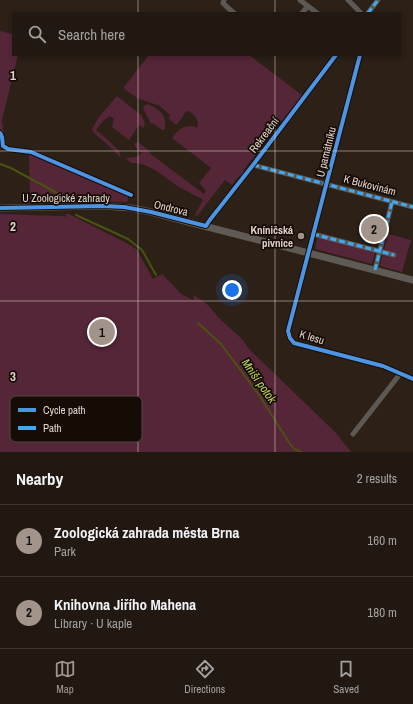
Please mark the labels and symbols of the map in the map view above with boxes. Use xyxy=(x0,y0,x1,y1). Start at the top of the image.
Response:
text: 1 xyxy=(10,67,16,84)
street label: Rekreační xyxy=(246,114,282,156)
street label: U památníku xyxy=(313,125,339,179)
street label: K Bukovinám xyxy=(342,171,398,199)
street label: U Zoologické zahrady xyxy=(22,191,110,205)
street label: Ondrova xyxy=(153,197,189,219)
pin: 2 xyxy=(361,214,387,244)
text: 2 xyxy=(10,218,16,235)
place label: Kníničská pivnice xyxy=(250,223,293,250)
marker: Kníničská pivnice xyxy=(296,231,306,241)
your location xyxy=(222,280,242,300)
pin: 1 xyxy=(89,317,115,347)
street label: K lesu xyxy=(298,327,326,347)
water label: Mniší potok xyxy=(238,356,281,407)
text: 3 xyxy=(10,368,16,385)
legend xyxy=(10,396,142,442)
text: Cycle path xyxy=(43,403,86,417)
text: Path xyxy=(43,421,62,435)

